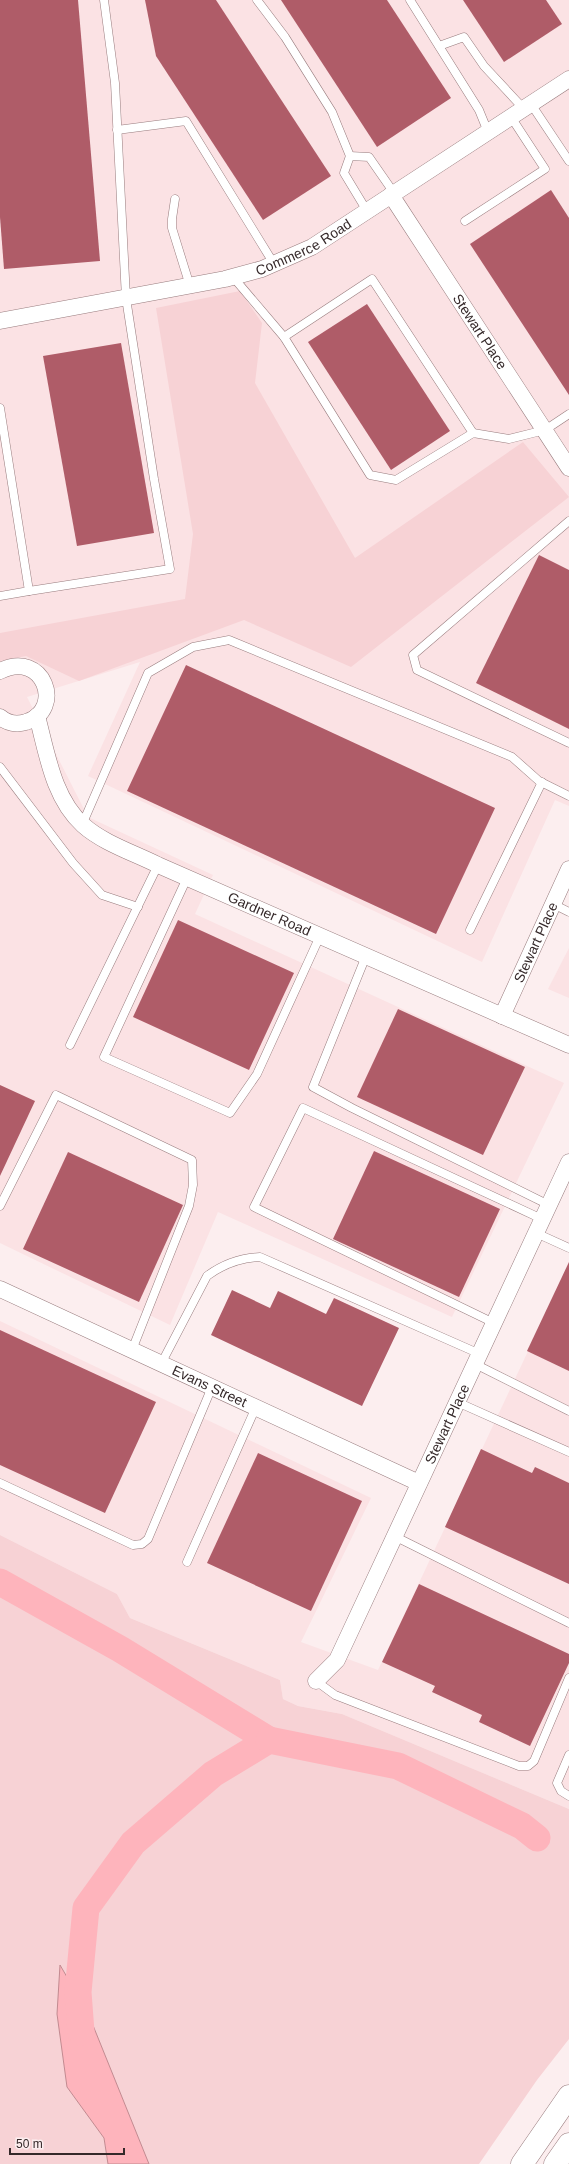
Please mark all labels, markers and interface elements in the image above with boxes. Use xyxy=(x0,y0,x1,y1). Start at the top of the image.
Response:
street label: Commerce Road xyxy=(254,216,354,278)
street label: Stewart Place xyxy=(450,291,510,372)
street label: Gardner Road xyxy=(225,889,313,939)
street label: Stewart Place xyxy=(510,899,561,985)
street label: Evans Street xyxy=(170,1362,249,1410)
street label: Stewart Place xyxy=(421,1381,473,1467)
scale bar xyxy=(10,2130,124,2156)
text: 50 m xyxy=(16,2137,43,2151)

